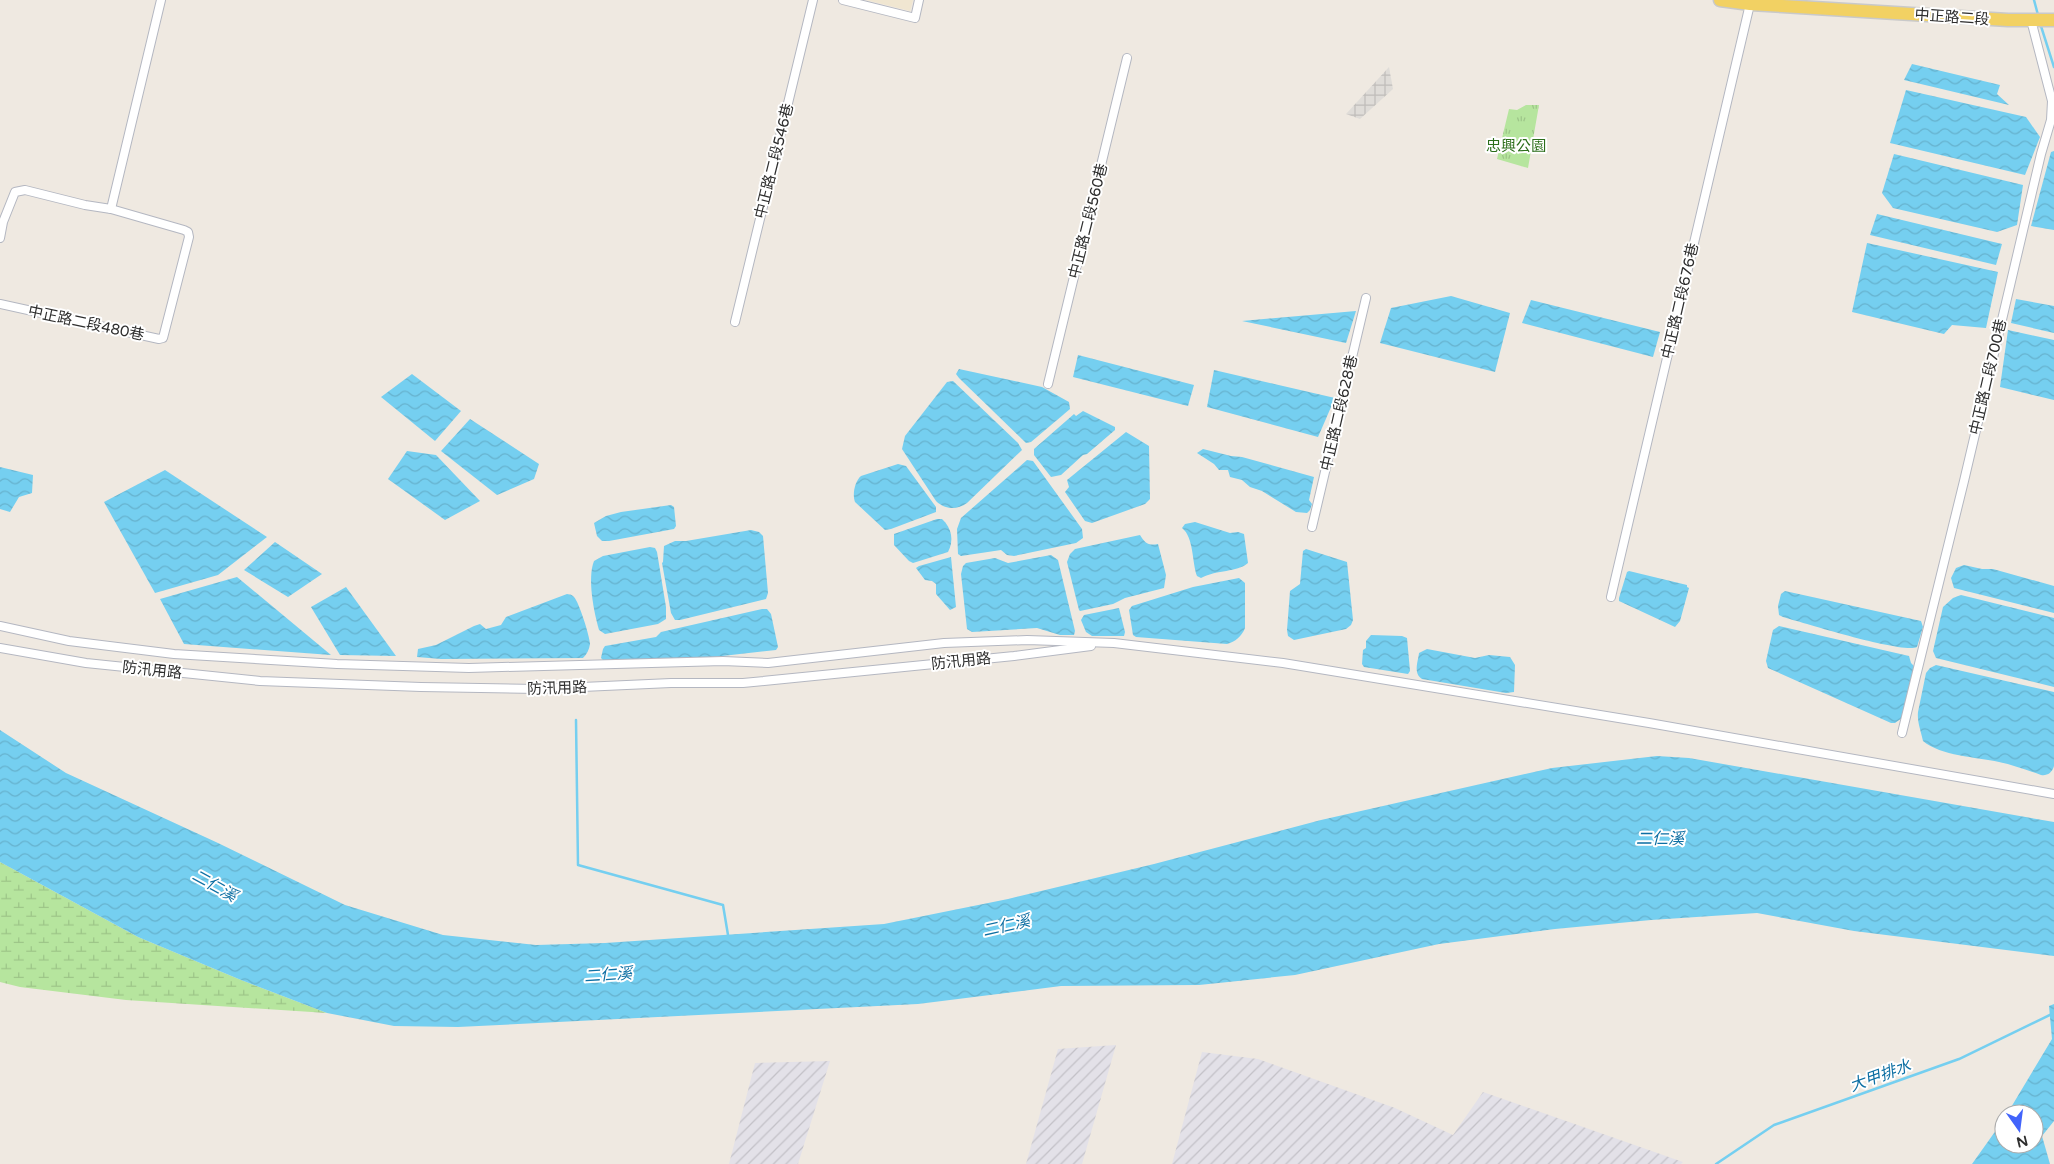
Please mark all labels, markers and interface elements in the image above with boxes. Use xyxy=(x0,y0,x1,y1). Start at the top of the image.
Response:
street label: 中正路二段 xyxy=(1914,5,1990,29)
street label: 中正路二段546巷 xyxy=(751,101,797,221)
park label: 忠興公園 xyxy=(1486,137,1546,155)
street label: 中正路二段560巷 xyxy=(1065,161,1111,281)
street label: 中正路二段676巷 xyxy=(1658,241,1702,361)
street label: 中正路二段480巷 xyxy=(26,302,146,344)
street label: 中正路二段700巷 xyxy=(1966,317,2010,437)
street label: 中正路二段628巷 xyxy=(1317,353,1361,473)
street label: 防汛用路 xyxy=(930,649,992,673)
street label: 防汛用路 xyxy=(121,658,183,682)
street label: 防汛用路 xyxy=(527,678,587,698)
water label: 二仁溪 xyxy=(1636,829,1686,849)
water label: 二仁溪 xyxy=(189,865,242,907)
water label: 二仁溪 xyxy=(981,910,1034,941)
water label: 二仁溪 xyxy=(583,963,635,987)
water label: 大甲排水 xyxy=(1847,1055,1915,1096)
north arrow xyxy=(1994,1104,2044,1154)
text: N xyxy=(2015,1132,2030,1151)

